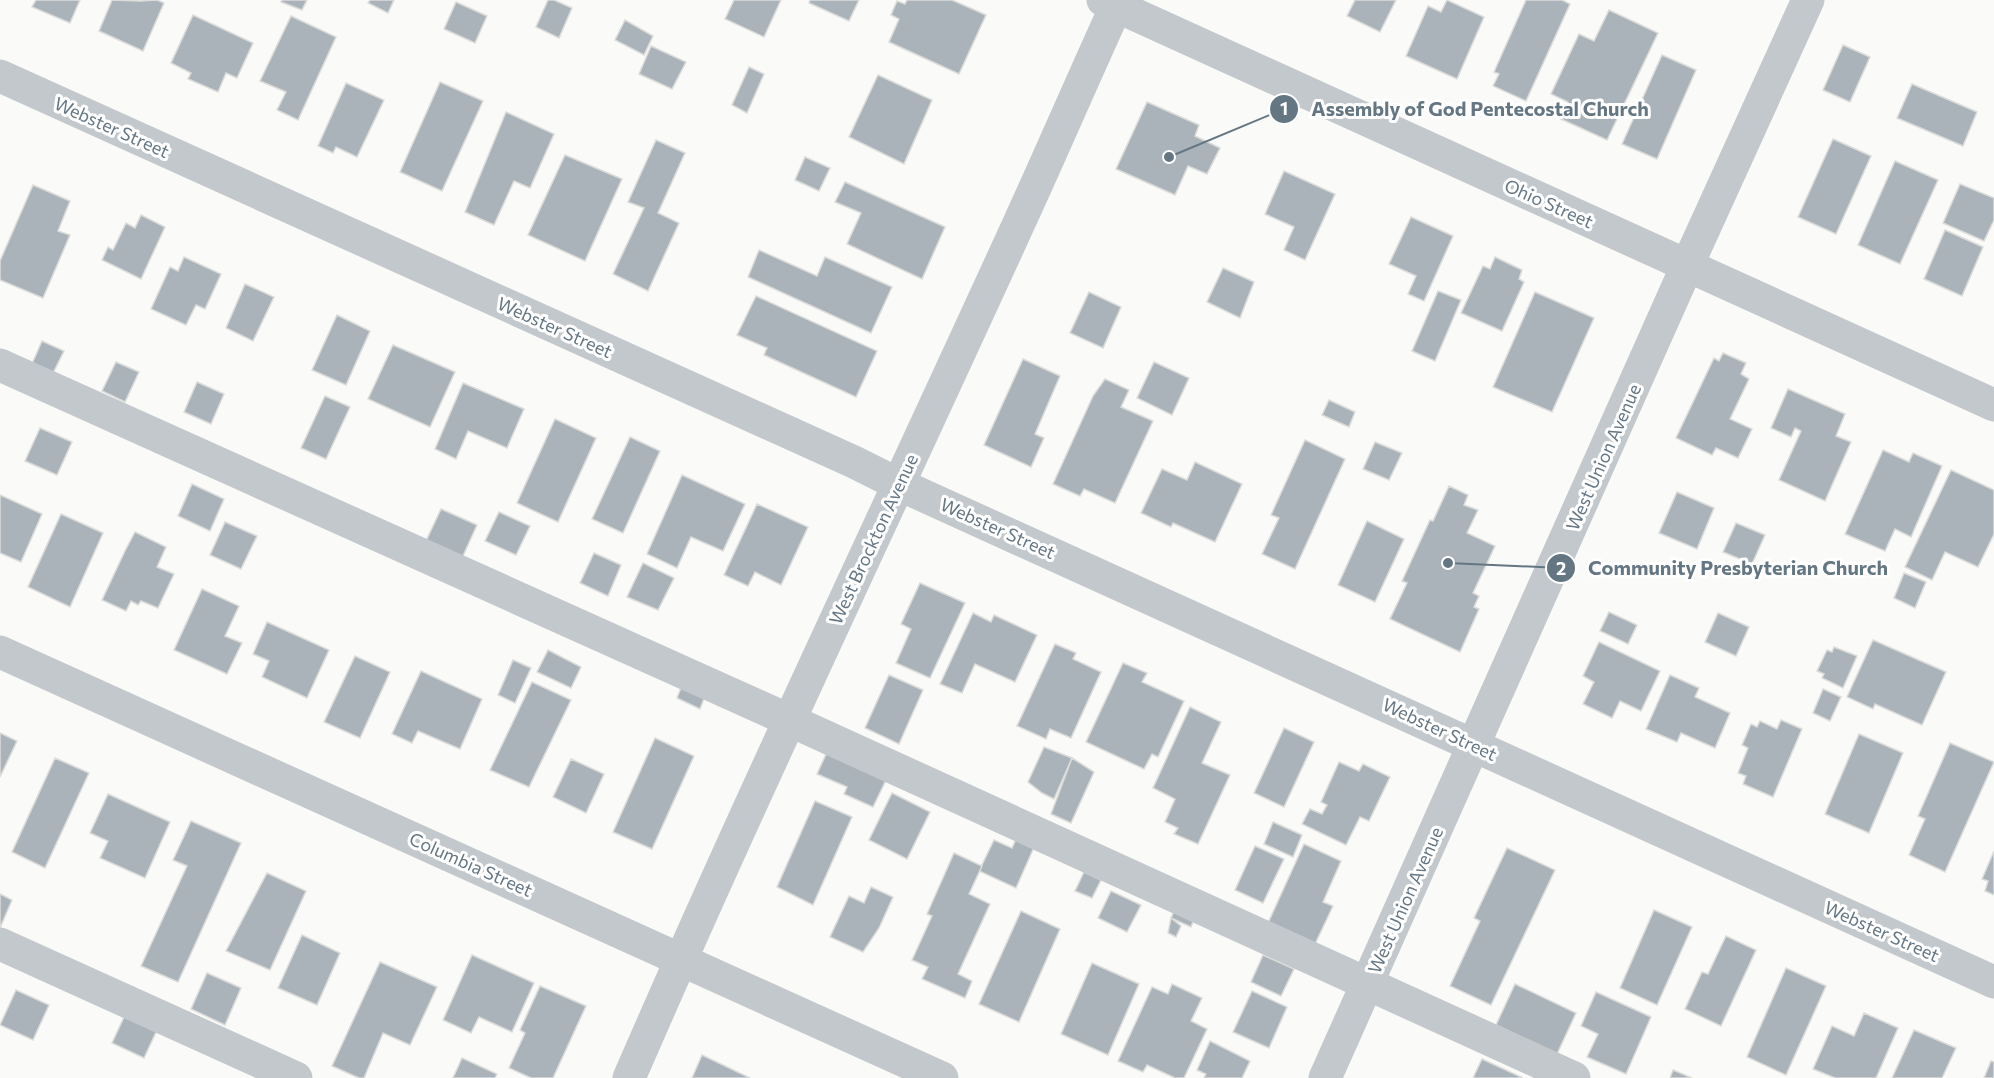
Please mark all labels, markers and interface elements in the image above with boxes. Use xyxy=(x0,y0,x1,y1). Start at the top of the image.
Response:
callout: Assembly of God Pentecostal Church xyxy=(1269,90,1661,128)
street label: Webster Street xyxy=(51,92,173,162)
text: Assembly of God Pentecostal Church xyxy=(1311,96,1649,120)
text: 1 xyxy=(1280,97,1288,119)
street label: Ohio Street xyxy=(1501,174,1597,232)
street label: Webster Street xyxy=(494,292,616,362)
street label: West Union Avenue xyxy=(1561,380,1645,534)
street label: West Brockton Avenue xyxy=(824,450,922,628)
street label: Webster Street xyxy=(937,493,1059,563)
callout: Community Presbyterian Church xyxy=(1546,549,1901,587)
text: Community Presbyterian Church xyxy=(1588,555,1888,579)
text: 2 xyxy=(1556,557,1566,579)
street label: Webster Street xyxy=(1379,693,1501,765)
street label: West Union Avenue xyxy=(1363,823,1447,977)
street label: Columbia Street xyxy=(406,827,536,901)
street label: Webster Street xyxy=(1821,896,1943,966)

